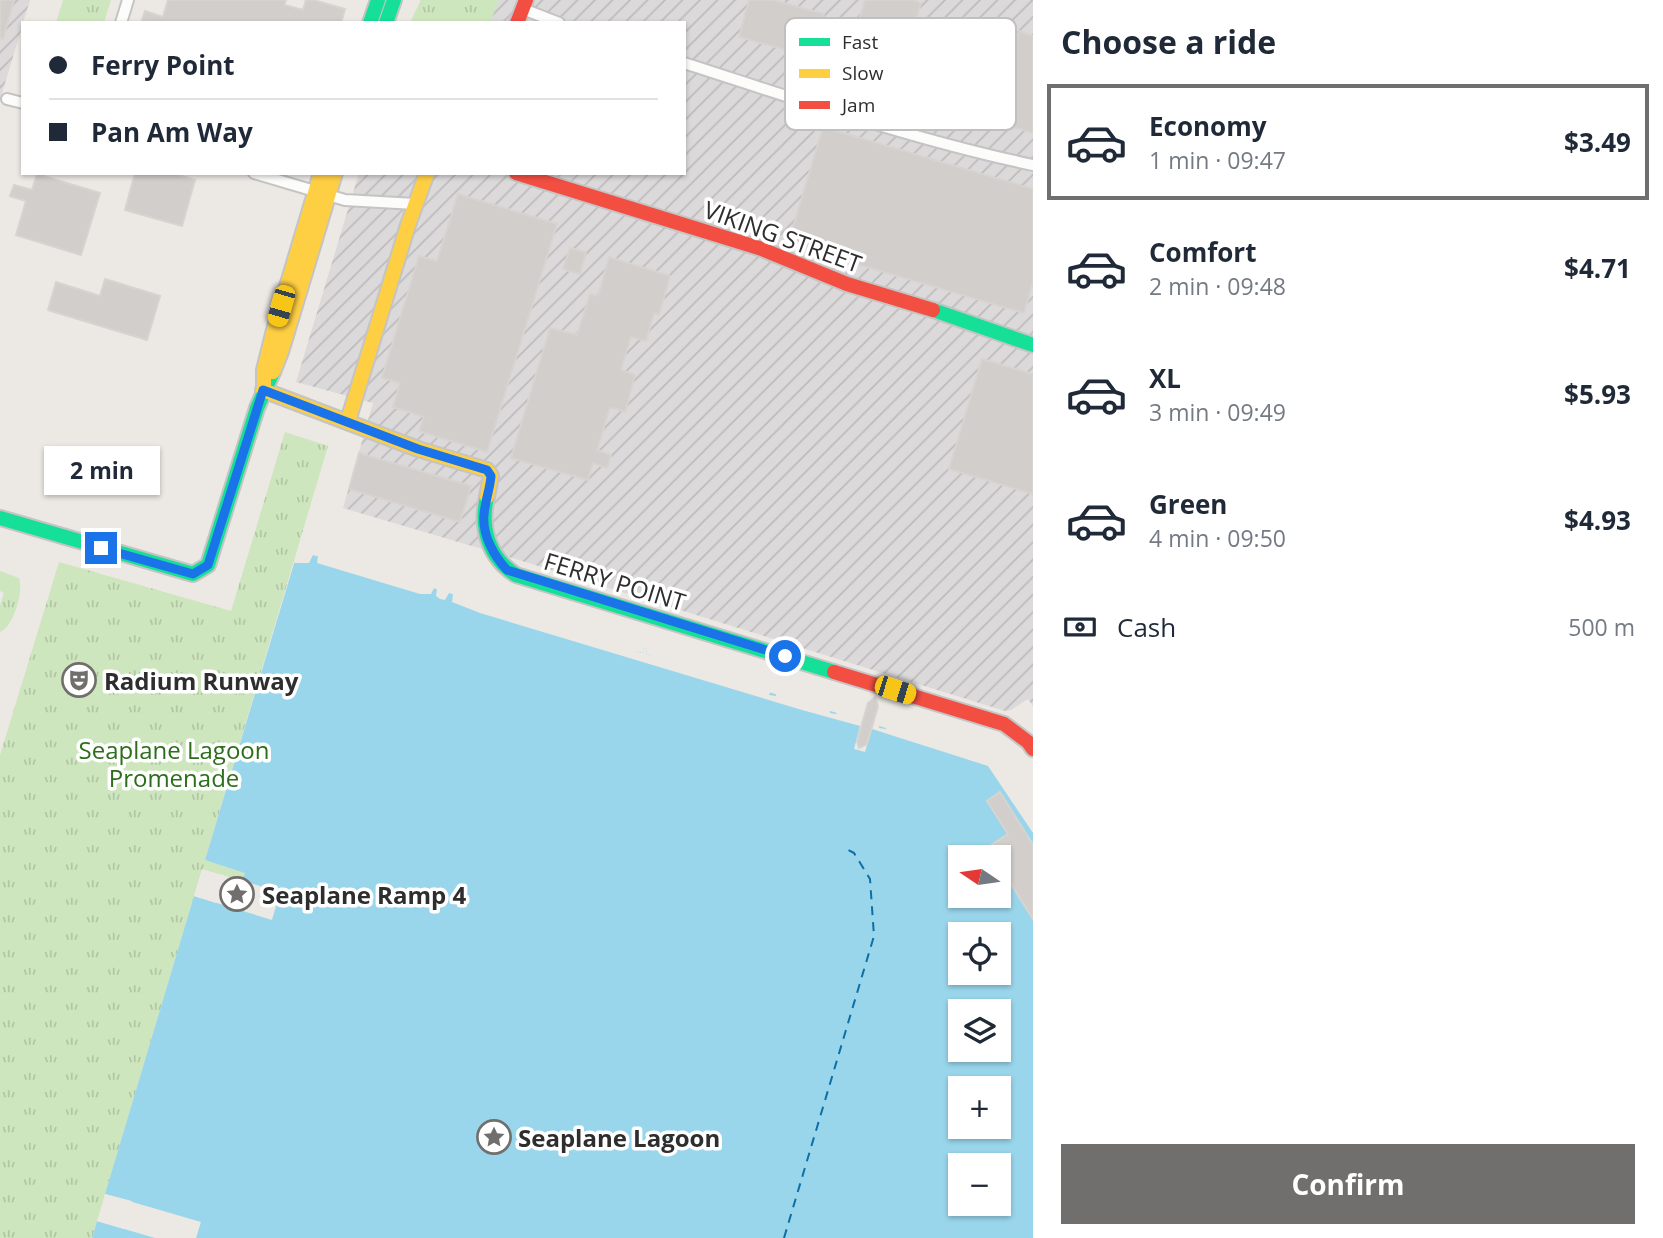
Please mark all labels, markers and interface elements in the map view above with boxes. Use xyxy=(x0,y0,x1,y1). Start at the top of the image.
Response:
legend xyxy=(785,18,1016,130)
text: Choose a ride xyxy=(1061,20,1276,63)
text: Fast xyxy=(842,29,878,55)
text: Ferry Point xyxy=(91,47,235,83)
text: Slow xyxy=(842,60,884,86)
text: Jam xyxy=(840,92,875,118)
text: Economy xyxy=(1149,108,1267,144)
icon: car xyxy=(1065,111,1128,174)
text: Pan Am Way xyxy=(91,114,253,150)
text: $3.49 xyxy=(1564,124,1631,160)
text: 1 min · 09:47 xyxy=(1149,144,1286,176)
street label: VIKING STREET xyxy=(700,192,866,280)
text: Comfort xyxy=(1149,234,1256,270)
icon: car xyxy=(1065,237,1128,300)
text: $4.71 xyxy=(1564,250,1631,286)
text: 2 min · 09:48 xyxy=(1149,270,1286,302)
car xyxy=(266,283,297,329)
text: XL xyxy=(1149,360,1181,396)
icon: car xyxy=(1065,363,1128,426)
text: $5.93 xyxy=(1564,376,1631,412)
text: 3 min · 09:49 xyxy=(1149,396,1286,428)
callout: 2 min xyxy=(43,447,159,496)
text: 2 min xyxy=(70,454,134,486)
text: Green xyxy=(1149,486,1227,522)
icon: car xyxy=(1065,489,1128,552)
text: $4.93 xyxy=(1564,502,1631,538)
text: 4 min · 09:50 xyxy=(1149,522,1286,554)
route end xyxy=(85,532,117,564)
street label: FERRY POINT xyxy=(540,544,690,618)
icon: cash xyxy=(1061,608,1099,646)
text: Cash xyxy=(1117,609,1176,645)
text: 500 m xyxy=(1568,611,1635,643)
route start xyxy=(769,640,801,672)
theatre icon: Radium Runway xyxy=(60,661,98,699)
place label: Radium Runway xyxy=(104,664,299,697)
car xyxy=(872,674,919,706)
park label: Seaplane Lagoon Promenade xyxy=(79,733,269,794)
north arrow xyxy=(948,845,1012,908)
map controls xyxy=(948,845,1011,1216)
place icon: Seaplane Ramp 4 xyxy=(218,875,256,913)
place label: Seaplane Ramp 4 xyxy=(262,878,466,911)
button: locate xyxy=(948,922,1011,985)
button: layers xyxy=(948,999,1011,1062)
button: + xyxy=(948,1076,1011,1139)
place icon: Seaplane Lagoon xyxy=(475,1118,513,1156)
place label: Seaplane Lagoon xyxy=(518,1121,720,1154)
button: Confirm xyxy=(1061,1144,1635,1224)
button: − xyxy=(948,1153,1011,1216)

